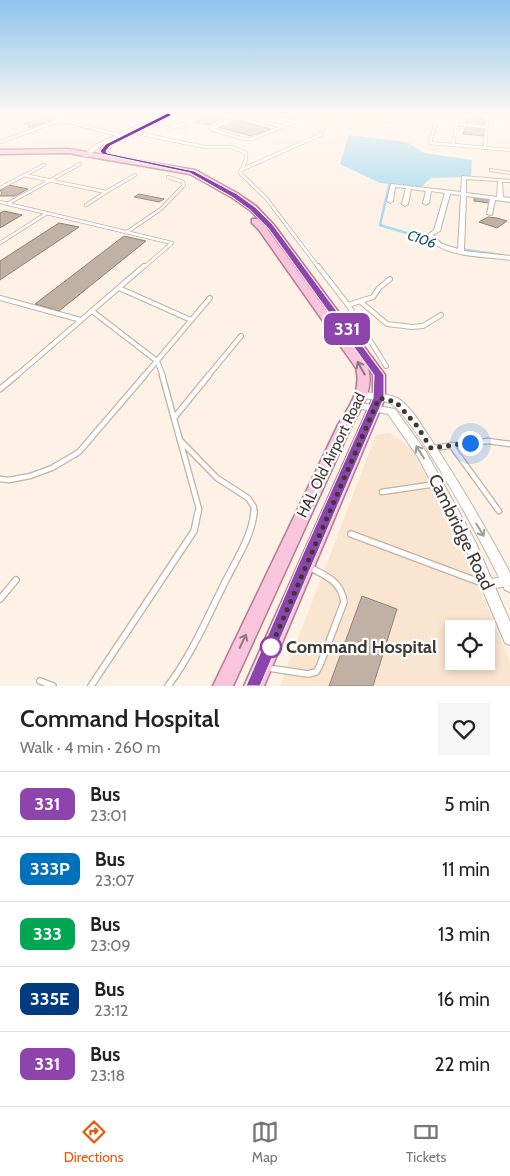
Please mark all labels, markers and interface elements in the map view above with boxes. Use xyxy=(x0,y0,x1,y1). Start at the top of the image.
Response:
water label: C106 xyxy=(405,226,439,252)
line badge: 331 xyxy=(318,313,376,345)
text: 331 xyxy=(334,318,360,340)
one-way arrow xyxy=(356,361,366,376)
street label: HAL Old Airport Road xyxy=(293,390,369,520)
your location xyxy=(458,431,483,456)
one-way arrow xyxy=(415,446,425,460)
street label: Cambridge Road xyxy=(423,470,499,594)
one-way arrow xyxy=(475,522,485,536)
map controls xyxy=(445,620,495,670)
button: locate xyxy=(445,620,495,670)
one-way arrow xyxy=(238,634,248,649)
marker: Command Hospital xyxy=(260,636,282,658)
place label: Command Hospital xyxy=(286,636,437,658)
button: heart xyxy=(438,703,490,755)
text: Command Hospital xyxy=(20,704,220,733)
text: Walk · 4 min · 260 m xyxy=(20,738,161,757)
text: Bus xyxy=(90,783,120,806)
text: 331 xyxy=(34,793,61,815)
text: 5 min xyxy=(444,793,490,816)
text: 23:01 xyxy=(90,806,127,825)
text: Bus xyxy=(95,848,125,871)
text: 333P xyxy=(30,858,70,880)
text: 11 min xyxy=(442,858,490,881)
text: 23:07 xyxy=(95,871,134,890)
text: Bus xyxy=(90,913,120,936)
text: 333 xyxy=(33,923,62,945)
text: 13 min xyxy=(438,923,490,946)
text: 23:09 xyxy=(90,936,131,955)
text: Bus xyxy=(94,978,125,1001)
text: 335E xyxy=(30,988,69,1010)
text: 16 min xyxy=(437,988,490,1011)
text: 23:12 xyxy=(94,1001,128,1020)
text: Bus xyxy=(90,1043,120,1066)
text: 331 xyxy=(34,1053,61,1075)
text: 22 min xyxy=(435,1053,490,1076)
text: 23:18 xyxy=(90,1066,125,1085)
tab: Directions xyxy=(64,1118,123,1166)
tab: Map xyxy=(251,1118,279,1166)
tab: Tickets xyxy=(406,1118,446,1166)

